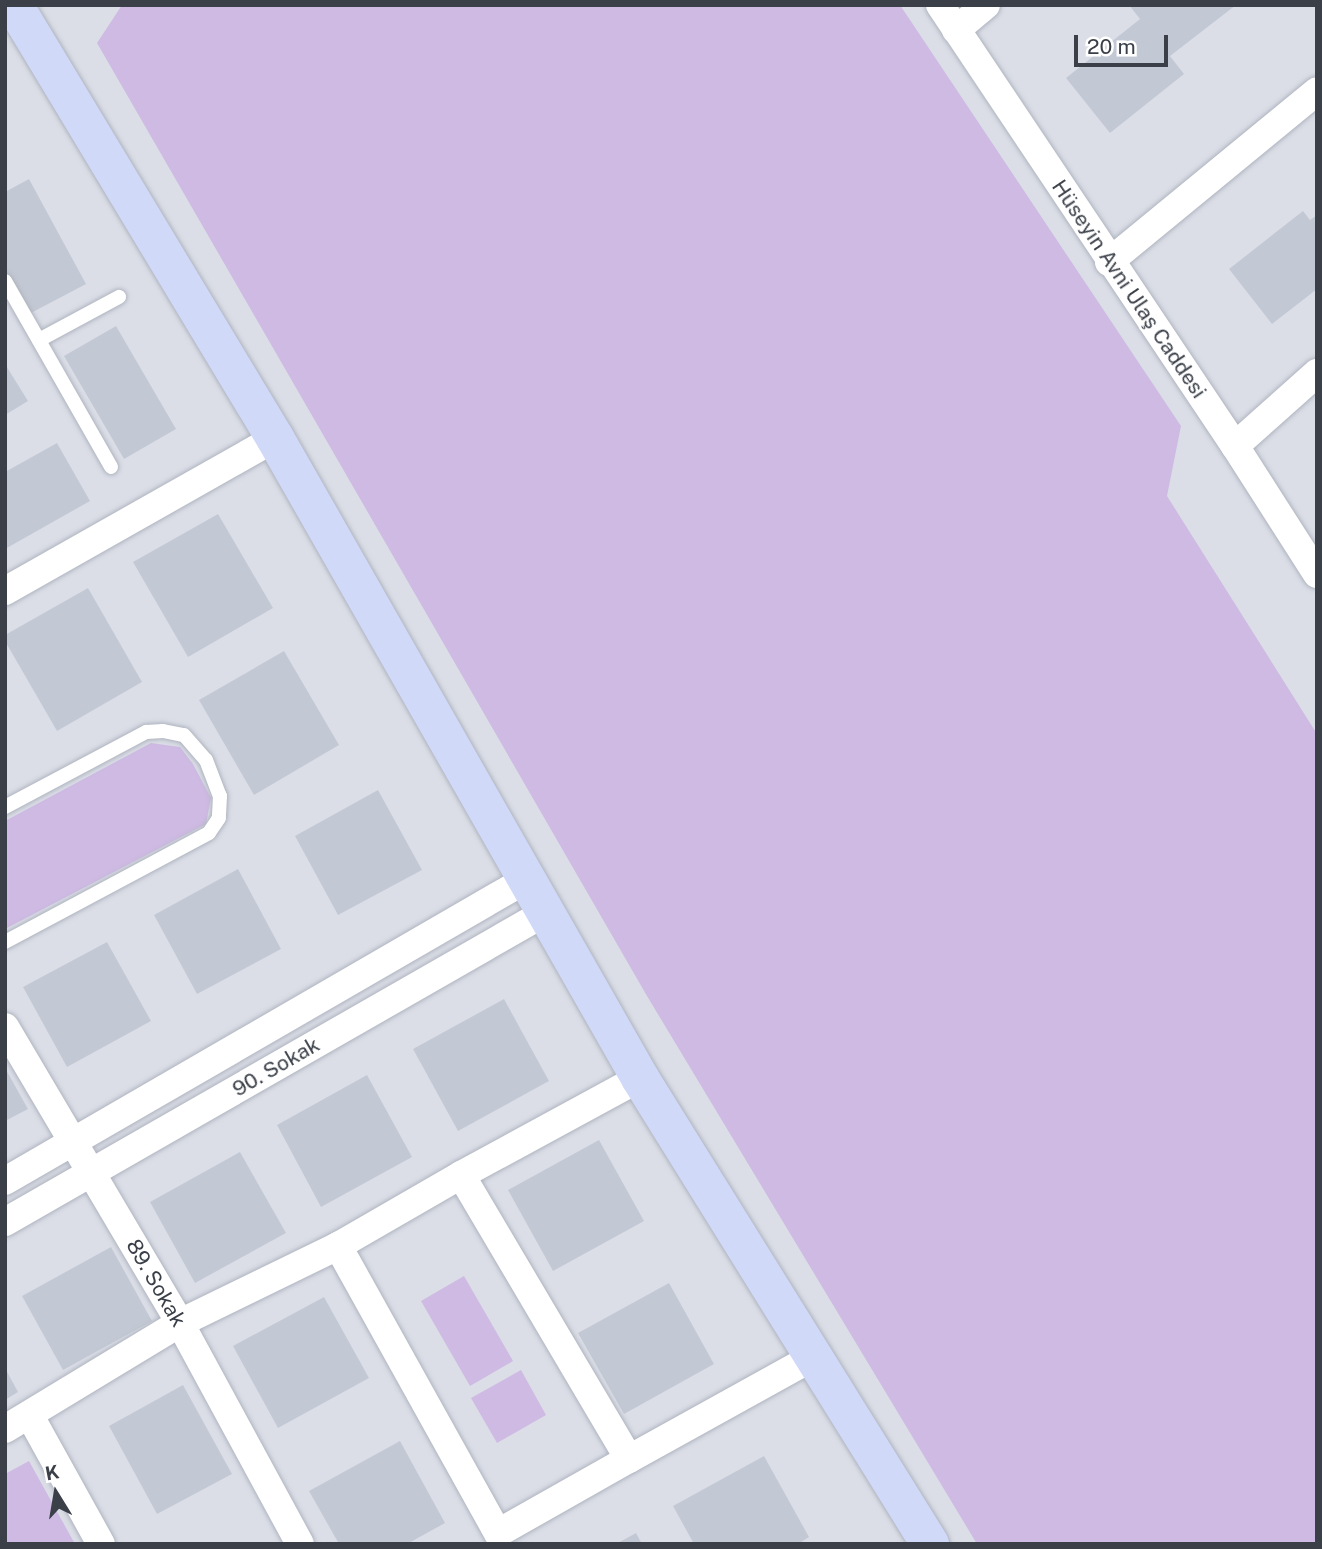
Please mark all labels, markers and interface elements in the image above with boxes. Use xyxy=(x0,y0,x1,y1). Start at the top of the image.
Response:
scale bar xyxy=(1077,21,1172,65)
text: 20 m xyxy=(1087,34,1136,59)
street label: Hüseyin Avni Ulaş Caddesi xyxy=(1046,175,1212,403)
street label: 90. Sokak xyxy=(228,1032,324,1102)
street label: 89. Sokak xyxy=(121,1235,191,1331)
north arrow xyxy=(21,1458,91,1528)
text: K xyxy=(43,1460,61,1484)

